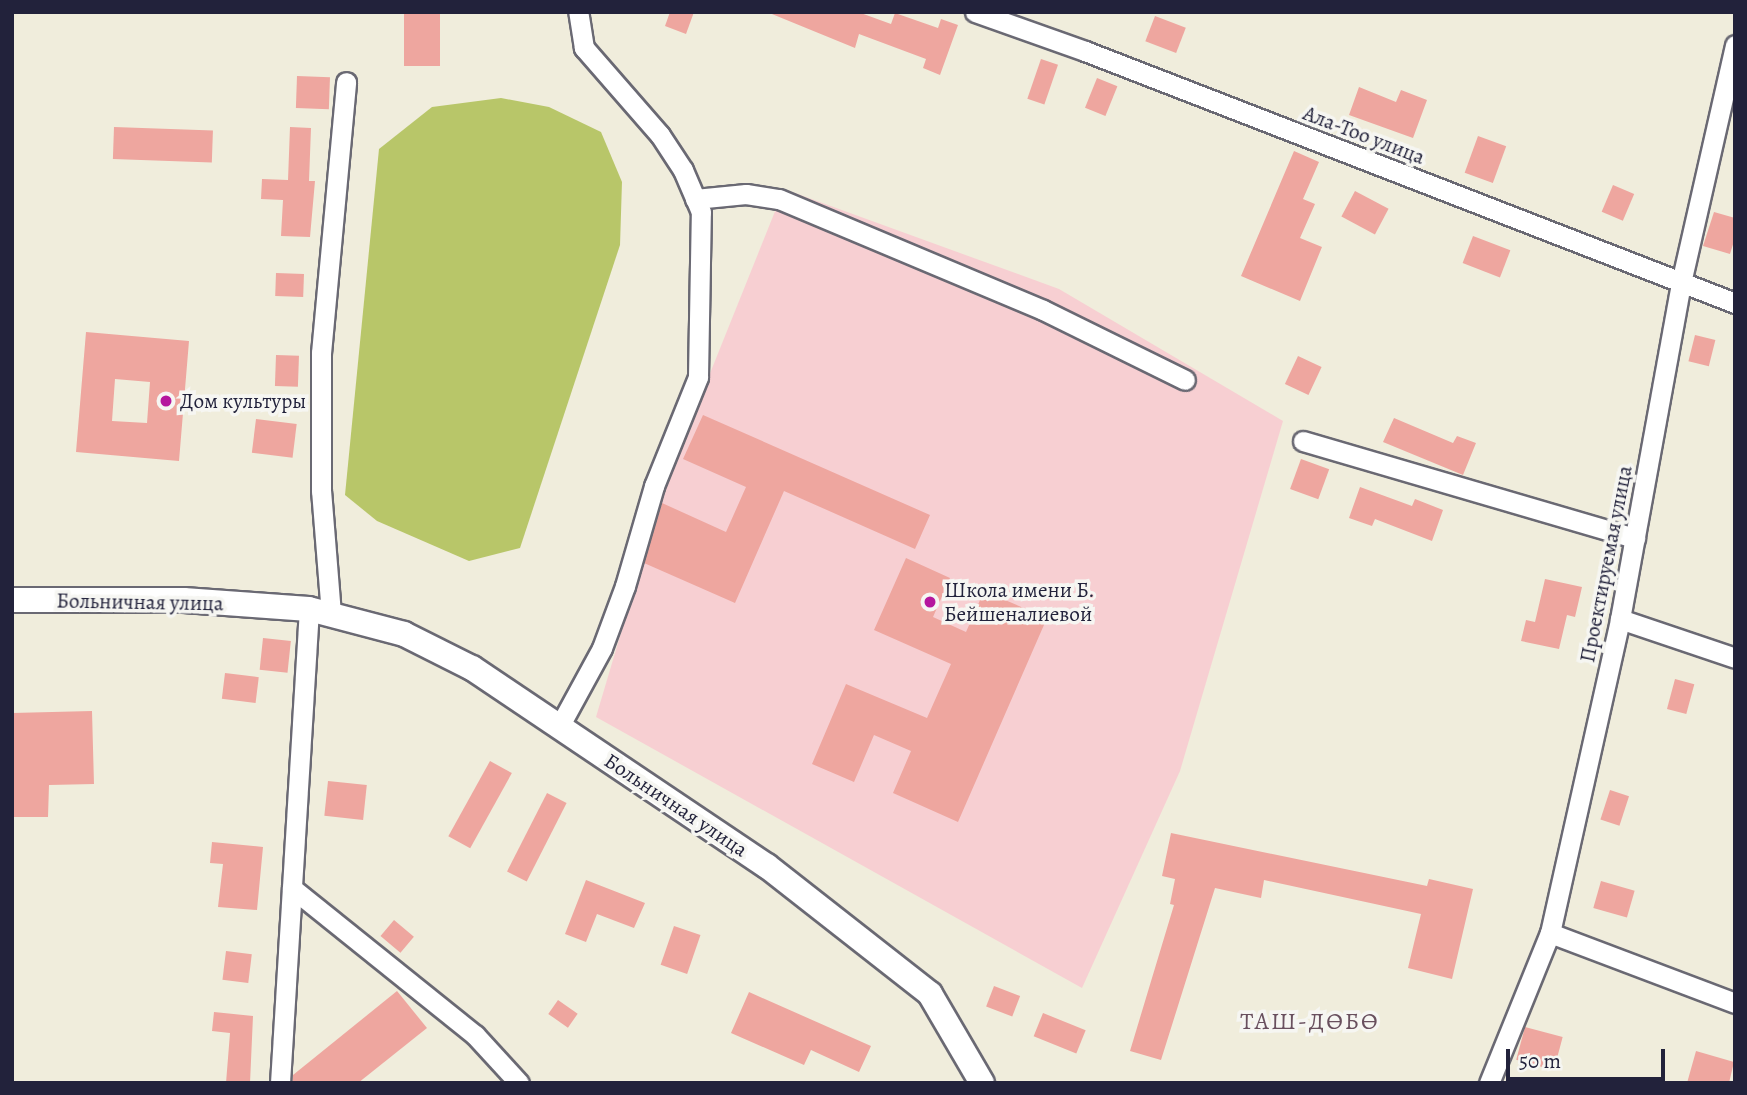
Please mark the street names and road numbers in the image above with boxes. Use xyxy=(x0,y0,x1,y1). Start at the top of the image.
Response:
street label: Ала-Тоо улица xyxy=(1300,100,1428,170)
street label: Проектируемая улица xyxy=(1575,464,1637,664)
street label: Больничная улица xyxy=(56,588,224,616)
street label: Больничная улица xyxy=(600,748,752,862)

